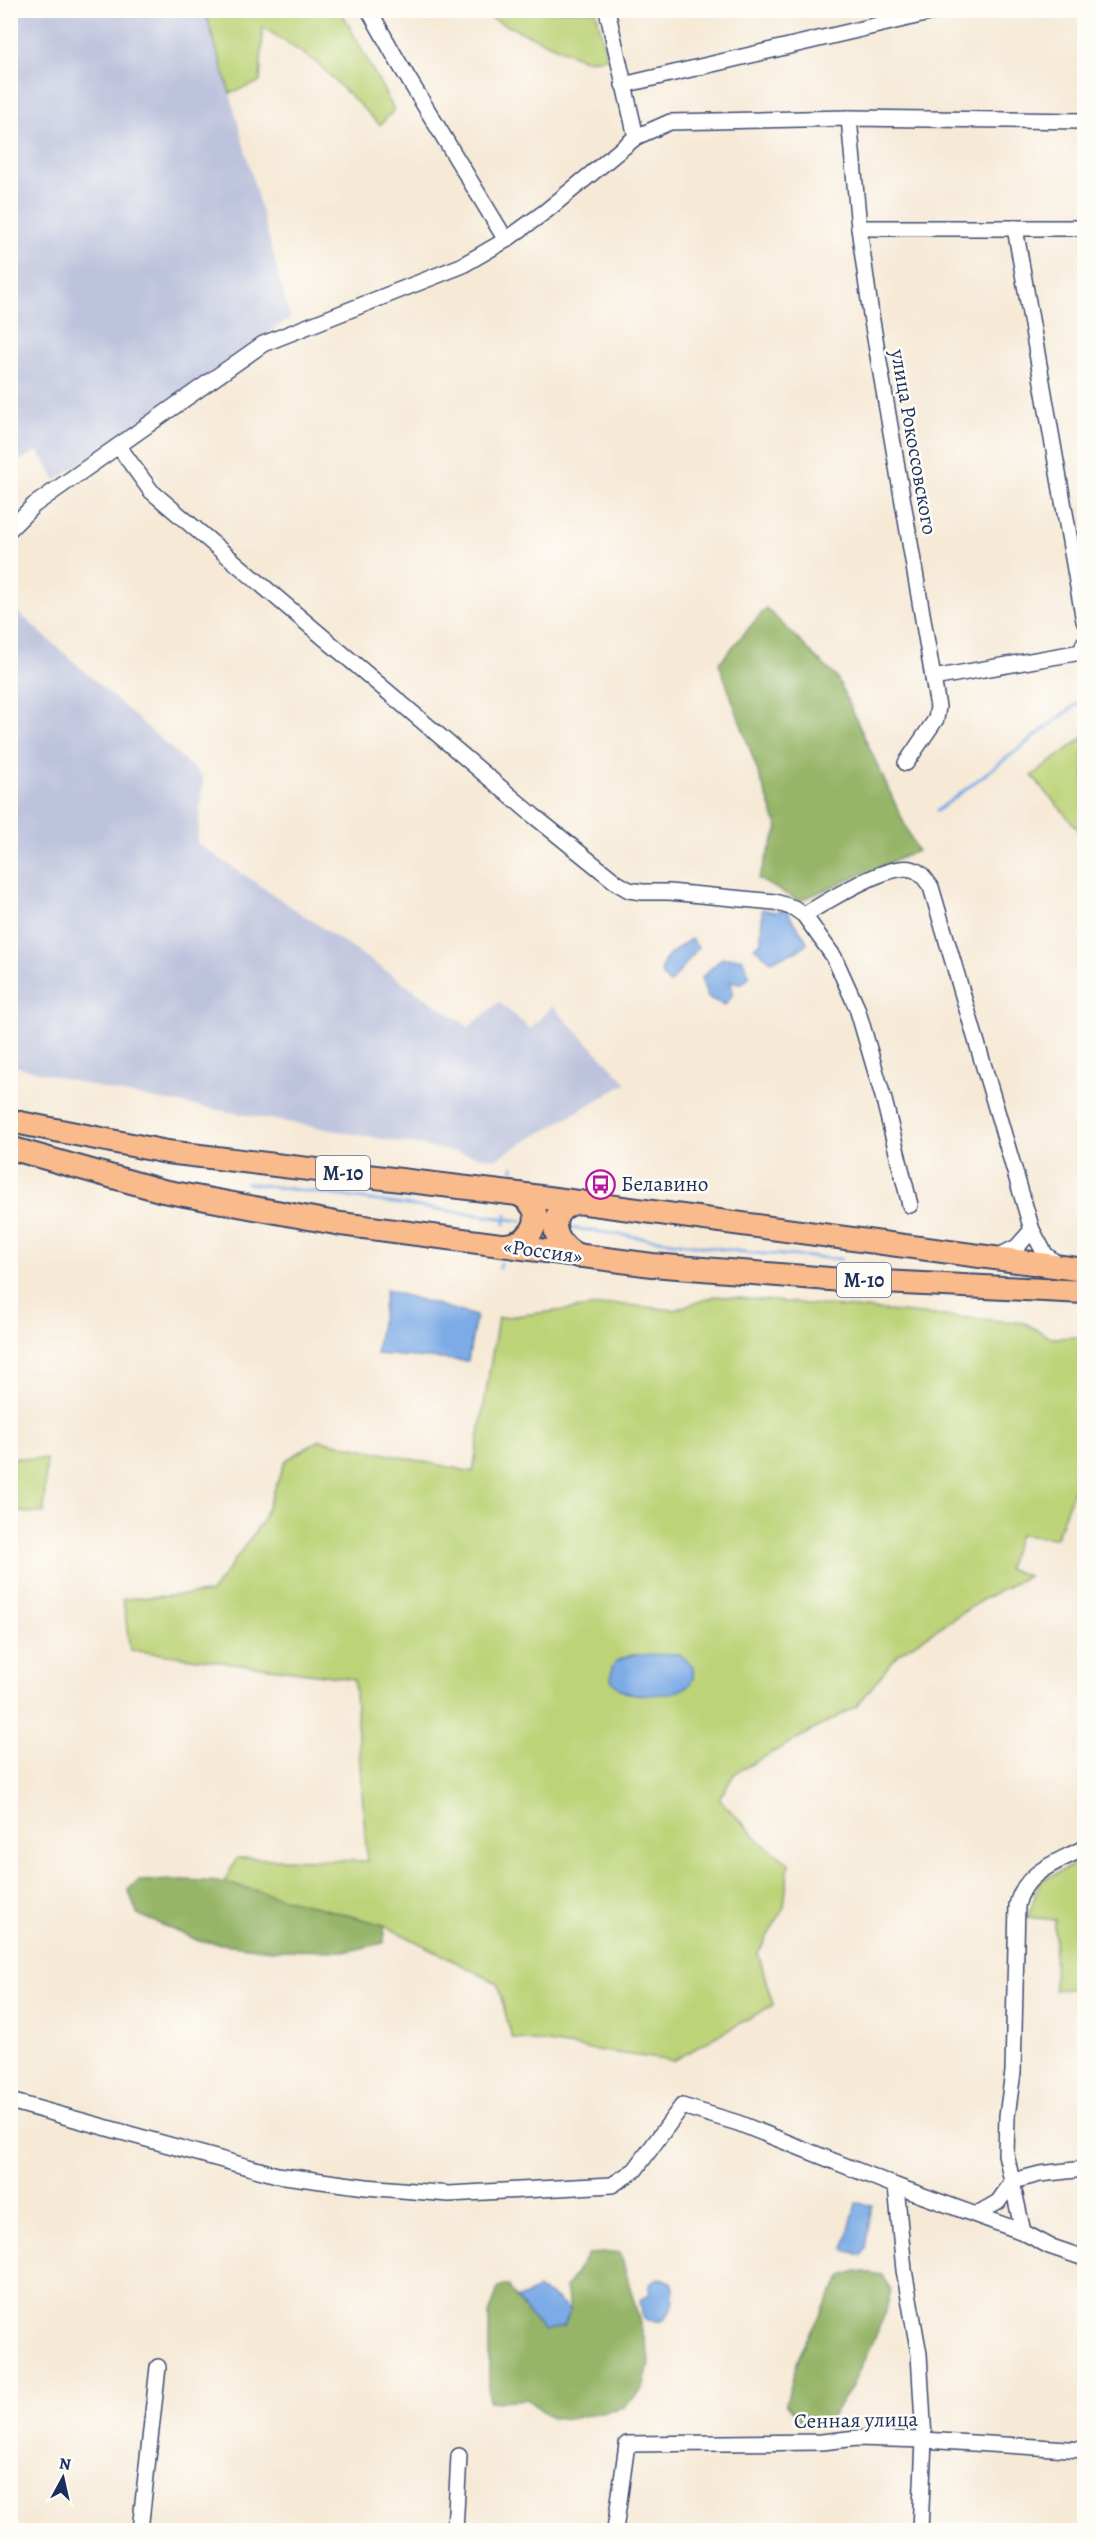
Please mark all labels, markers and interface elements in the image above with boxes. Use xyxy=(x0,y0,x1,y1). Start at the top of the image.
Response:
street label: улица Рокоссовского xyxy=(884,346,944,537)
road number: М-10 xyxy=(316,1156,370,1190)
bus stop icon: Белавино xyxy=(584,1168,616,1200)
place label: Белавино xyxy=(621,1170,708,1198)
street label: «Россия» xyxy=(502,1232,584,1270)
road number: М-10 xyxy=(837,1263,891,1297)
street label: Сенная улица xyxy=(794,2405,919,2435)
north arrow xyxy=(33,2448,93,2508)
text: N xyxy=(58,2452,73,2476)

